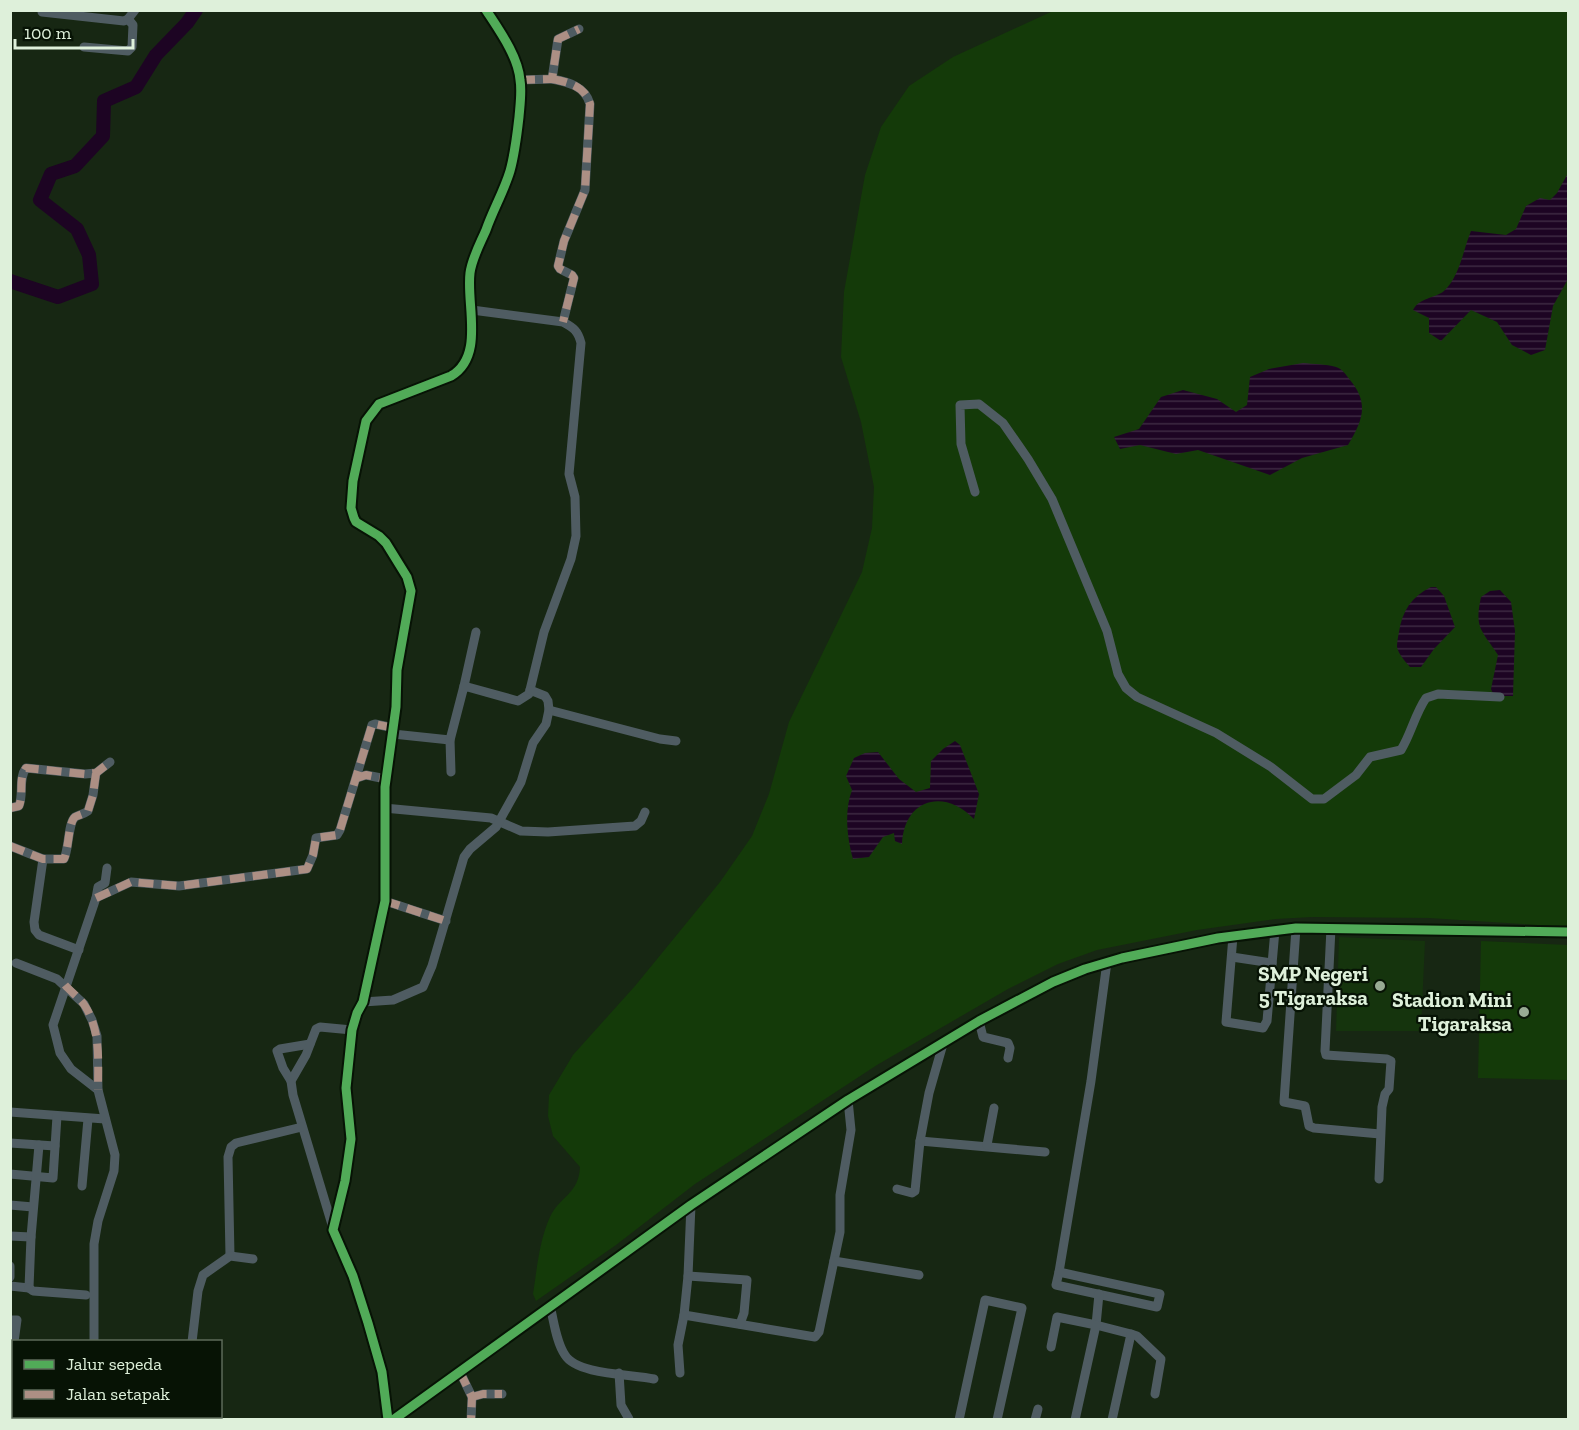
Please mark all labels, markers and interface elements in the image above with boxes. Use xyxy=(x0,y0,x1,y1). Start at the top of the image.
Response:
scale bar xyxy=(15,12,134,50)
text: 100 m xyxy=(24,22,72,44)
place label: SMP Negeri 5 Tigaraksa xyxy=(1258,961,1368,1010)
marker: SMP Negeri 5 Tigaraksa xyxy=(1373,979,1387,993)
place label: Stadion Mini Tigaraksa xyxy=(1392,987,1512,1036)
marker: Stadion Mini Tigaraksa xyxy=(1517,1005,1531,1019)
legend xyxy=(12,1340,222,1418)
text: Jalur sepeda xyxy=(66,1353,162,1375)
text: Jalan setapak xyxy=(66,1383,171,1405)

